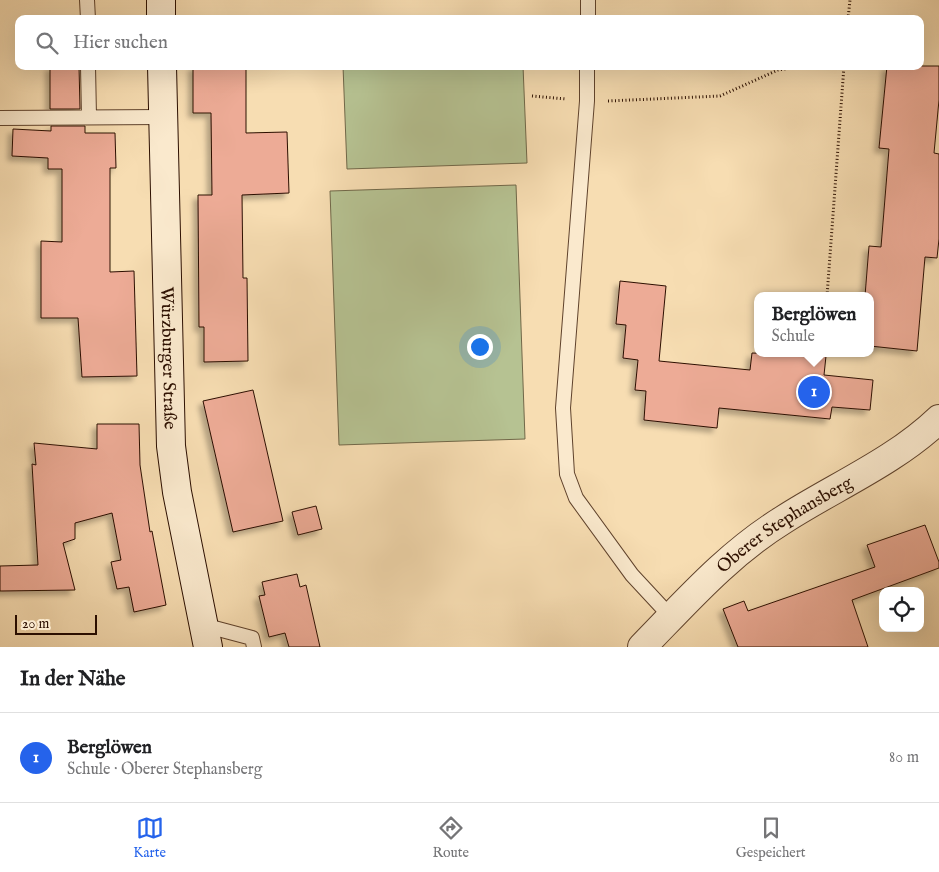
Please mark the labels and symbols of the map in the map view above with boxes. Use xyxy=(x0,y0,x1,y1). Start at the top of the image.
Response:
street label: Würzburger Straße xyxy=(154,286,181,430)
your location xyxy=(467,334,493,360)
pin: 1 xyxy=(798,373,830,411)
street label: Oberer Stephansberg xyxy=(712,472,857,579)
scale bar xyxy=(15,612,98,635)

